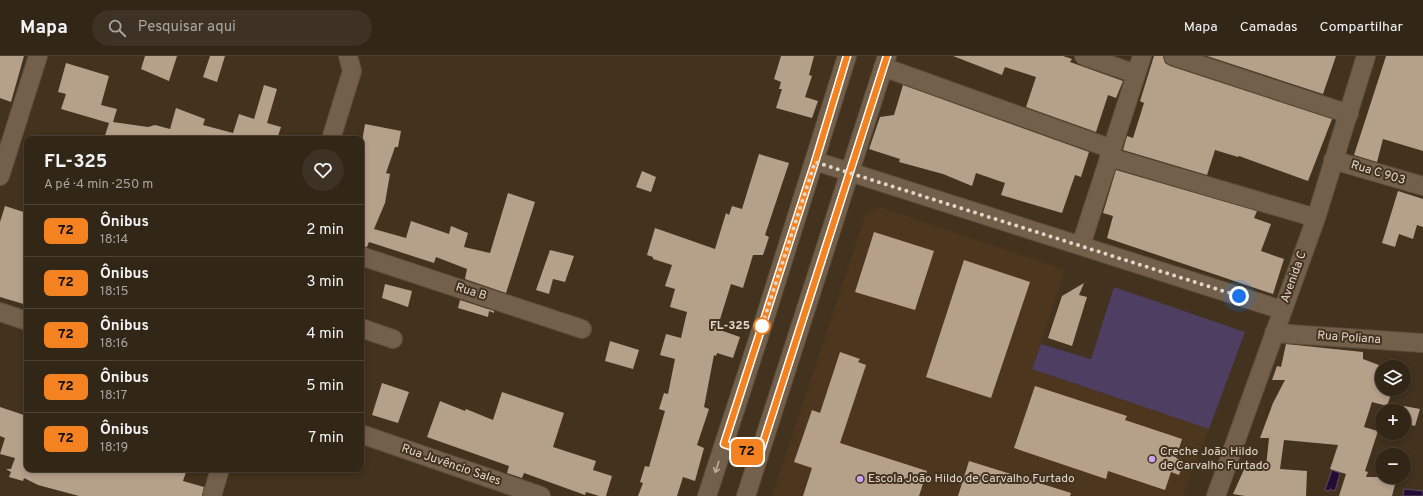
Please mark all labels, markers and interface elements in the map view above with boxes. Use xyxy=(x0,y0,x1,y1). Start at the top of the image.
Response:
search box xyxy=(92,10,372,46)
text: Mapa xyxy=(20,16,68,40)
icon: search xyxy=(106,17,128,39)
text: Pesquisar aqui xyxy=(138,18,236,37)
text: Mapa xyxy=(1184,19,1218,36)
text: Camadas xyxy=(1240,19,1298,36)
text: Compartilhar xyxy=(1320,19,1403,36)
button: heart xyxy=(302,149,344,191)
text: FL-325 xyxy=(44,150,107,174)
street label: Rua C 903 xyxy=(1349,157,1407,189)
text: A pé · 4 min · 250 m xyxy=(44,177,153,193)
text: Ônibus xyxy=(100,213,149,232)
text: 2 min xyxy=(306,221,344,240)
text: 72 xyxy=(58,222,74,239)
text: 18:14 xyxy=(100,232,128,248)
street label: Avenida C xyxy=(1277,249,1311,305)
text: Ônibus xyxy=(100,265,149,284)
text: 3 min xyxy=(306,273,344,292)
text: 72 xyxy=(58,274,74,291)
street label: Rua B xyxy=(453,280,489,305)
text: 18:15 xyxy=(100,284,129,300)
your location xyxy=(1229,286,1249,306)
text: Ônibus xyxy=(100,317,149,336)
marker: FL-325 xyxy=(753,317,771,335)
place label: FL-325 xyxy=(710,318,750,334)
text: 4 min xyxy=(306,325,344,344)
text: 72 xyxy=(58,326,74,343)
street label: Rua Poliana xyxy=(1317,328,1381,348)
text: 18:16 xyxy=(100,336,128,352)
map controls xyxy=(1375,360,1411,484)
button: layers xyxy=(1375,360,1411,396)
text: Ônibus xyxy=(100,369,149,388)
text: 5 min xyxy=(306,377,344,396)
text: 72 xyxy=(58,378,74,395)
text: 18:17 xyxy=(100,388,127,404)
button: + xyxy=(1375,404,1411,440)
text: Ônibus xyxy=(100,421,149,440)
text: 7 min xyxy=(308,429,344,448)
text: 72 xyxy=(58,430,74,447)
line badge: 72 xyxy=(729,439,765,465)
text: 18:19 xyxy=(100,440,128,456)
street label: Rua Juvêncio Sales xyxy=(399,440,503,490)
text: 72 xyxy=(739,443,755,460)
place label: Creche João Hildo de Carvalho Furtado xyxy=(1160,444,1270,474)
button: − xyxy=(1375,448,1411,484)
marker: Creche João Hildo de Carvalho Furtado xyxy=(1147,454,1157,464)
one-way arrow xyxy=(712,461,720,473)
place label: Escola João Hildo de Carvalho Furtado xyxy=(868,471,1075,487)
marker: Escola João Hildo de Carvalho Furtado xyxy=(855,474,865,484)

